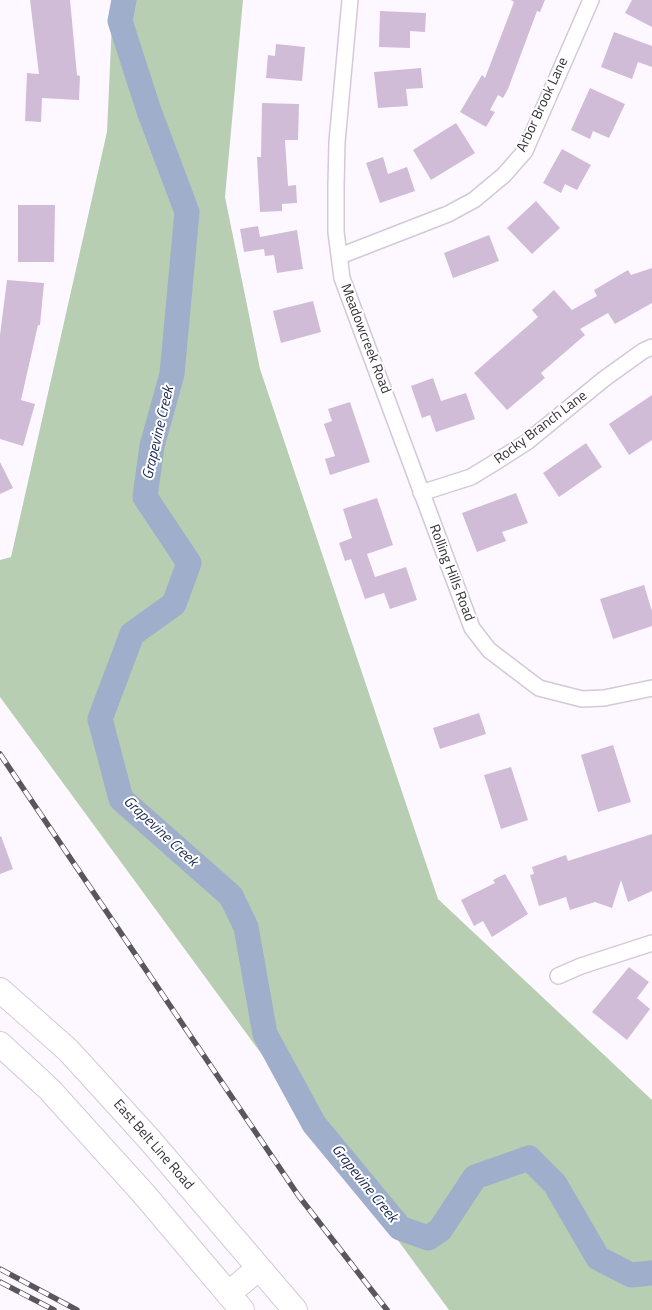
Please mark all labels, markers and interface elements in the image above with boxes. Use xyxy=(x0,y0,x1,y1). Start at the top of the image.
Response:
street label: Arbor Brook Lane xyxy=(514,55,572,155)
street label: Meadowcreek Road xyxy=(336,282,394,396)
water label: Grapevine Creek xyxy=(140,385,178,481)
street label: Rocky Branch Lane xyxy=(491,388,591,468)
street label: Rolling Hills Road xyxy=(425,522,477,624)
water label: Grapevine Creek xyxy=(119,793,201,871)
street label: East Belt Line Road xyxy=(109,1096,197,1194)
water label: Grapevine Creek xyxy=(327,1141,401,1227)

